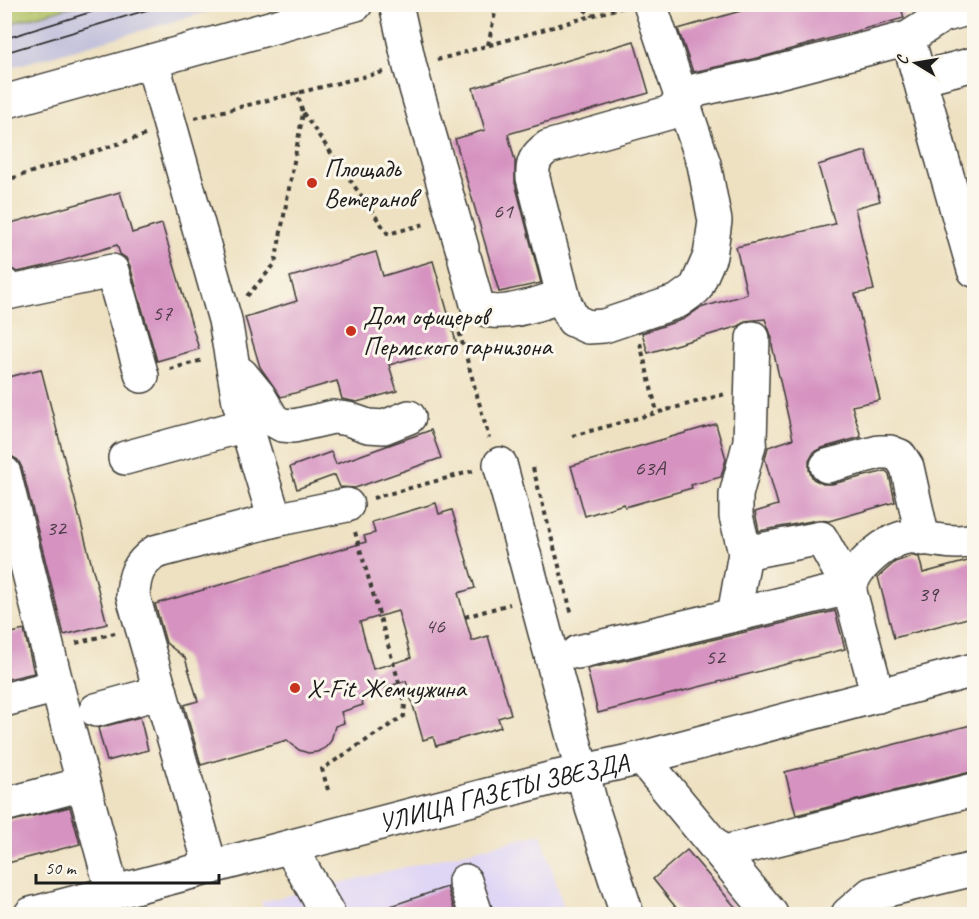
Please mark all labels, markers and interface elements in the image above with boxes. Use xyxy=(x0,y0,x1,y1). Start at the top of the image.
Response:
north arrow xyxy=(886,33,946,93)
text: С xyxy=(892,52,913,66)
place label: Площадь Ветеранов xyxy=(324,152,422,215)
marker: Площадь Ветеранов xyxy=(305,176,319,190)
house number: 61 xyxy=(493,197,514,225)
house number: 57 xyxy=(152,299,173,327)
place label: Дом офицеров Пермского гарнизона xyxy=(363,300,554,363)
marker: Дом офицеров Пермского гарнизона xyxy=(344,324,358,338)
house number: 63А xyxy=(635,454,666,482)
house number: 32 xyxy=(46,514,68,542)
house number: 39 xyxy=(918,580,940,608)
house number: 46 xyxy=(425,612,446,640)
house number: 52 xyxy=(705,643,727,671)
place label: X-Fit Жемчужина xyxy=(307,672,467,705)
marker: X-Fit Жемчужина xyxy=(288,681,302,695)
street label: УЛИЦА ГАЗЕТЫ ЗВЕЗДА xyxy=(375,745,632,839)
scale bar xyxy=(36,847,219,885)
text: 50 m xyxy=(45,857,78,879)

